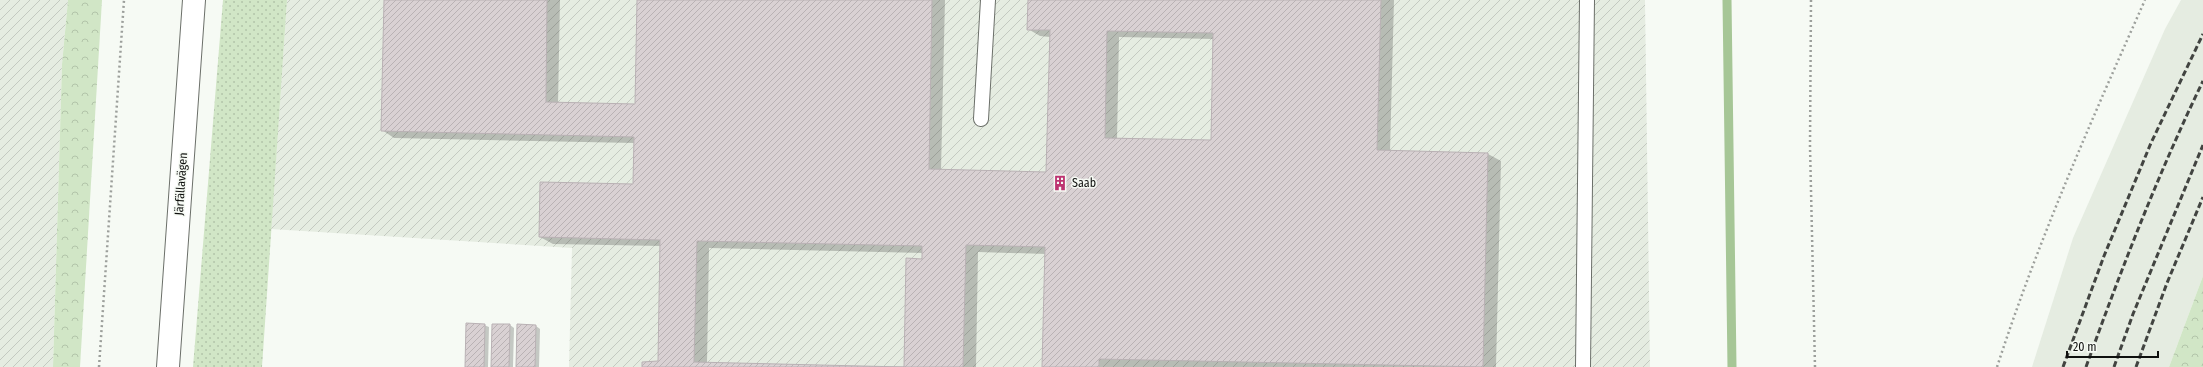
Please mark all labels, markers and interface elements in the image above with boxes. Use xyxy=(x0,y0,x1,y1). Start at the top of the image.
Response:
street label: Järfällavägen xyxy=(172,152,190,216)
building icon: Saab xyxy=(1051,174,1069,192)
place label: Saab xyxy=(1072,176,1096,190)
scale bar xyxy=(2067,333,2158,359)
text: 20 m xyxy=(2073,340,2097,354)

